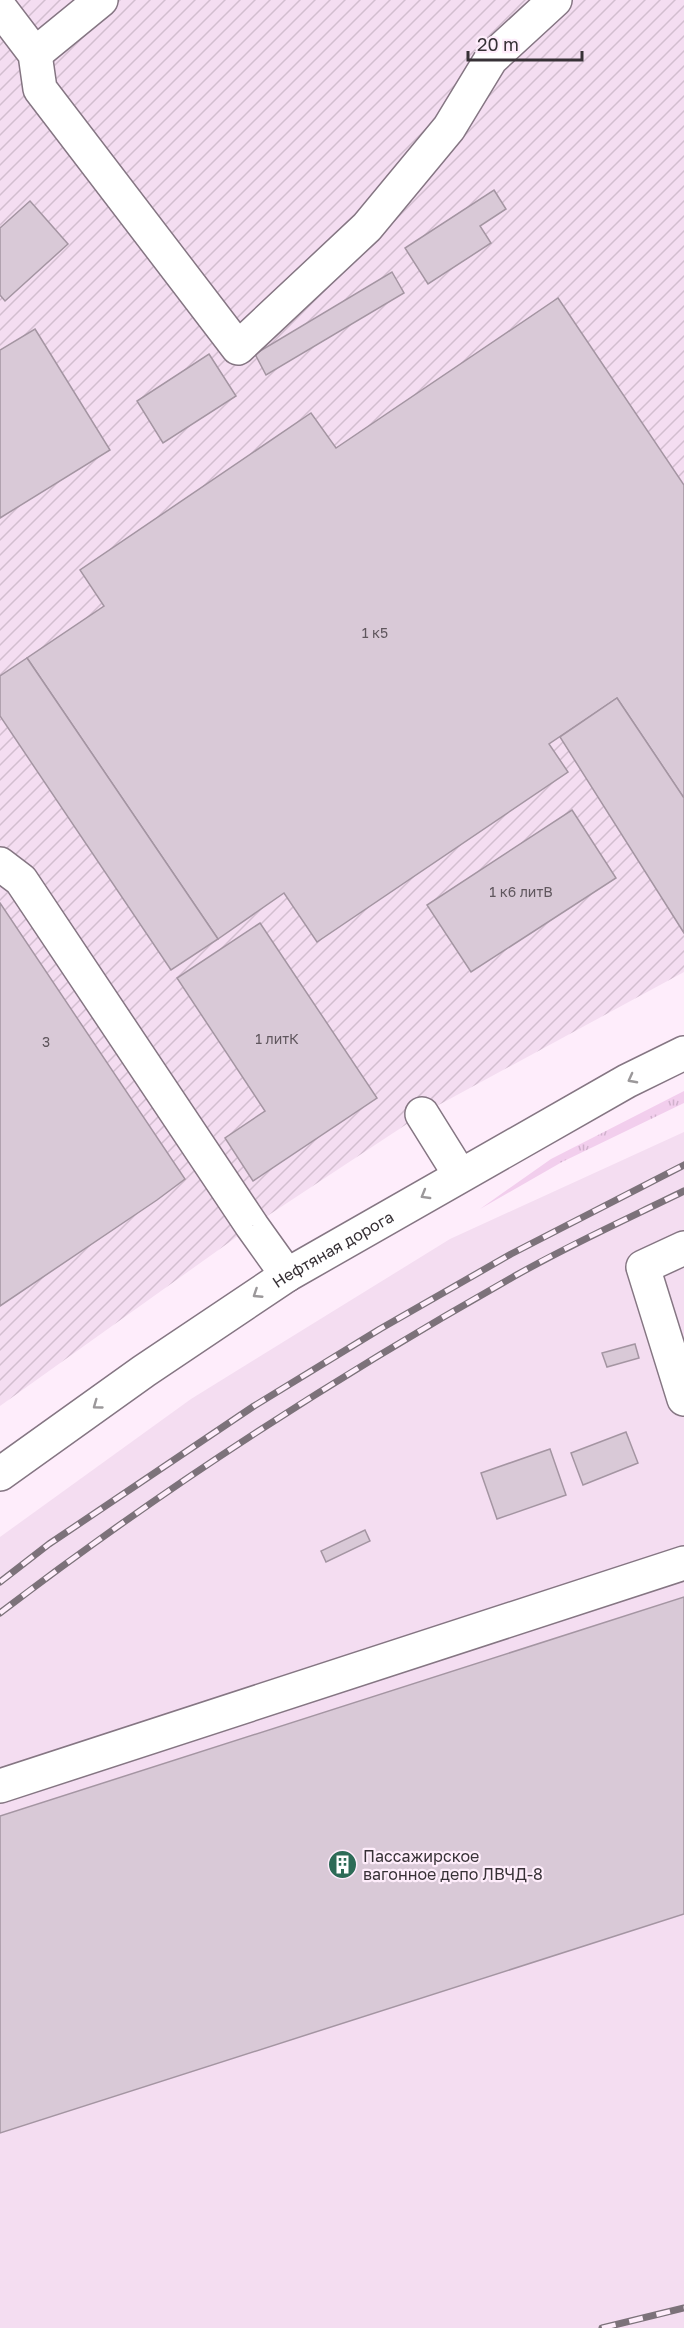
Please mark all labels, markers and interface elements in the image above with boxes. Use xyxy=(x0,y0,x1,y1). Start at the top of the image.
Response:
scale bar xyxy=(468,24,582,62)
text: 20 m xyxy=(477,33,519,55)
house number: 1 к5 xyxy=(362,624,388,641)
house number: 1 к6 литВ xyxy=(489,883,553,900)
house number: 1 литК xyxy=(255,1030,299,1047)
house number: 3 xyxy=(42,1033,50,1050)
one-way arrow xyxy=(628,1072,638,1083)
one-way arrow xyxy=(421,1188,431,1199)
street label: Нефтяная дорога xyxy=(268,1206,397,1292)
one-way arrow xyxy=(253,1287,264,1298)
one-way arrow xyxy=(92,1397,103,1408)
place label: Пассажирское вагонное депо ЛВЧД-8 xyxy=(363,1846,543,1884)
building icon: Пассажирское вагонное депо ЛВЧД-8 xyxy=(326,1849,358,1881)

